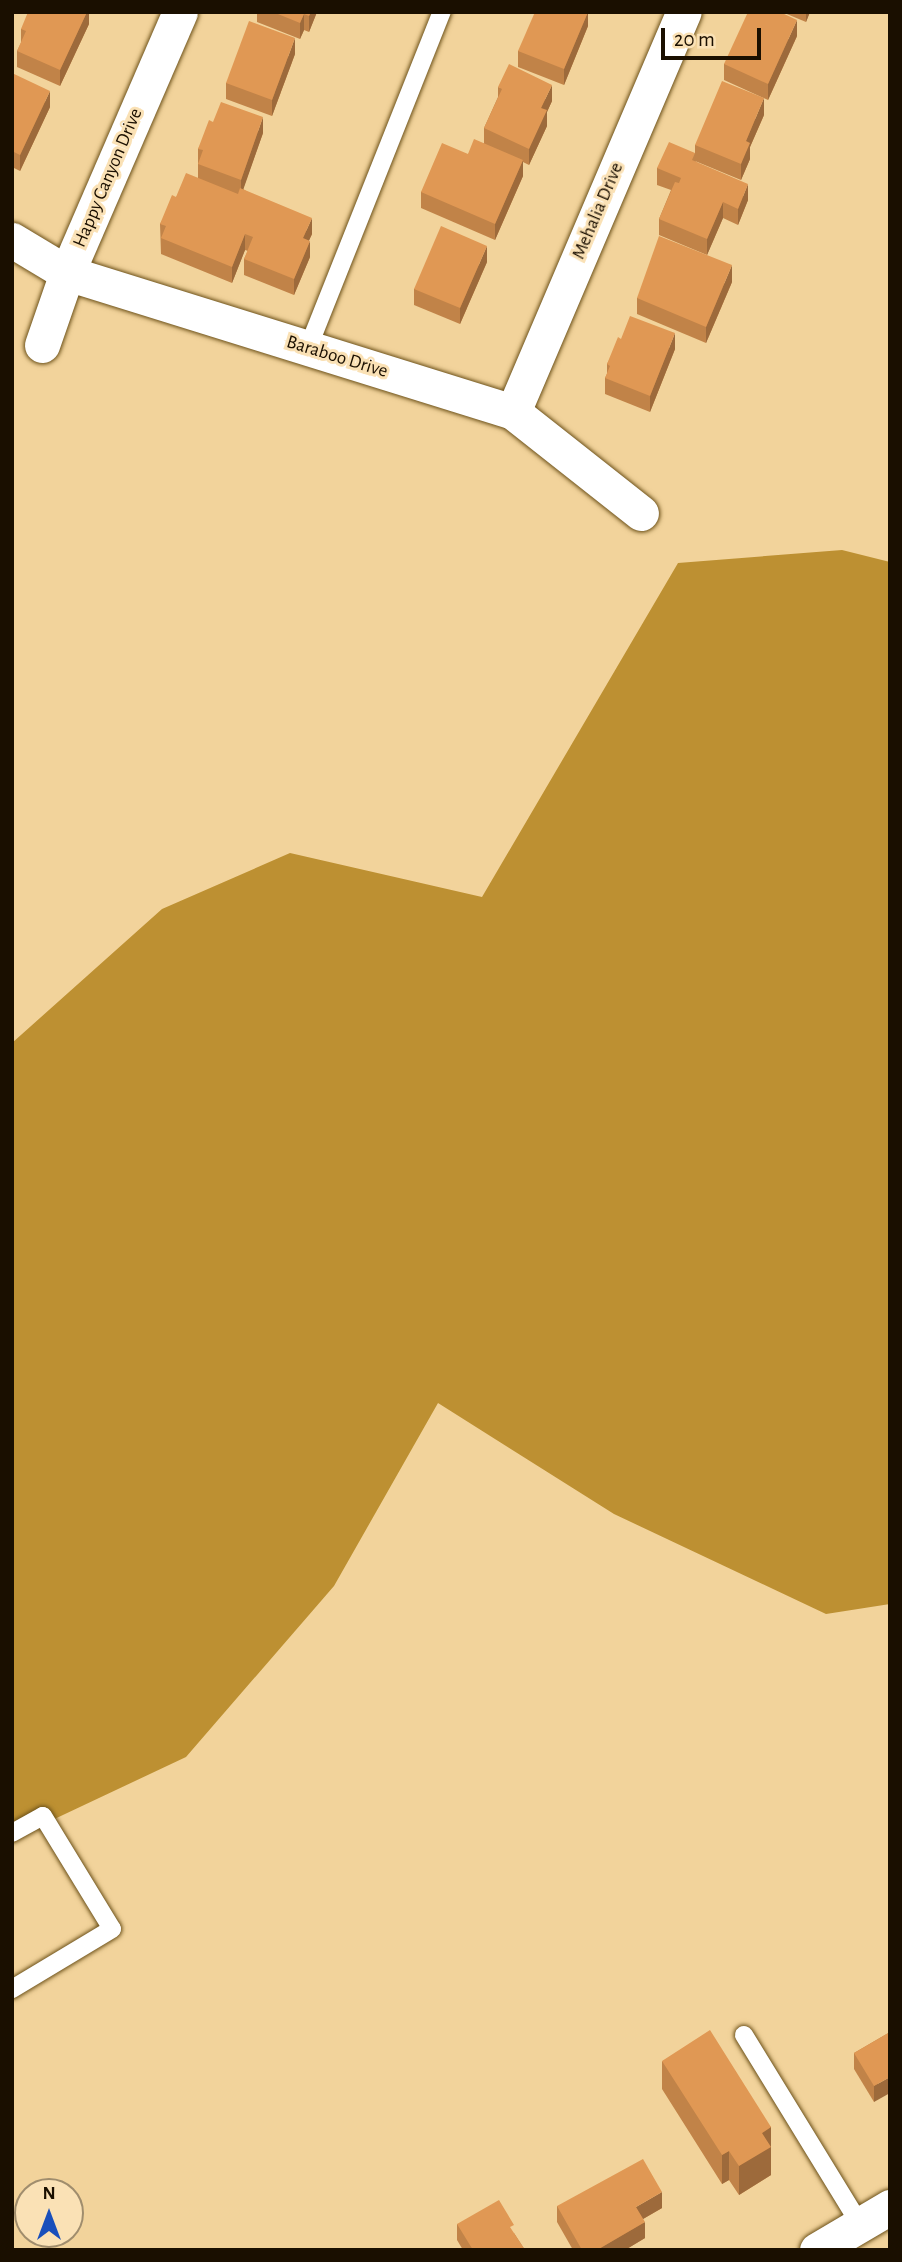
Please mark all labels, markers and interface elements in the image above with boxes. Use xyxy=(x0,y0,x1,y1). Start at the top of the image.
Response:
scale bar xyxy=(664,14,764,58)
text: 20 m xyxy=(674,29,715,50)
street label: Happy Canyon Drive xyxy=(68,105,148,251)
street label: Mehalia Drive xyxy=(567,159,629,263)
street label: Baraboo Drive xyxy=(284,331,390,383)
north arrow xyxy=(14,2178,84,2248)
text: N xyxy=(42,2184,56,2203)

